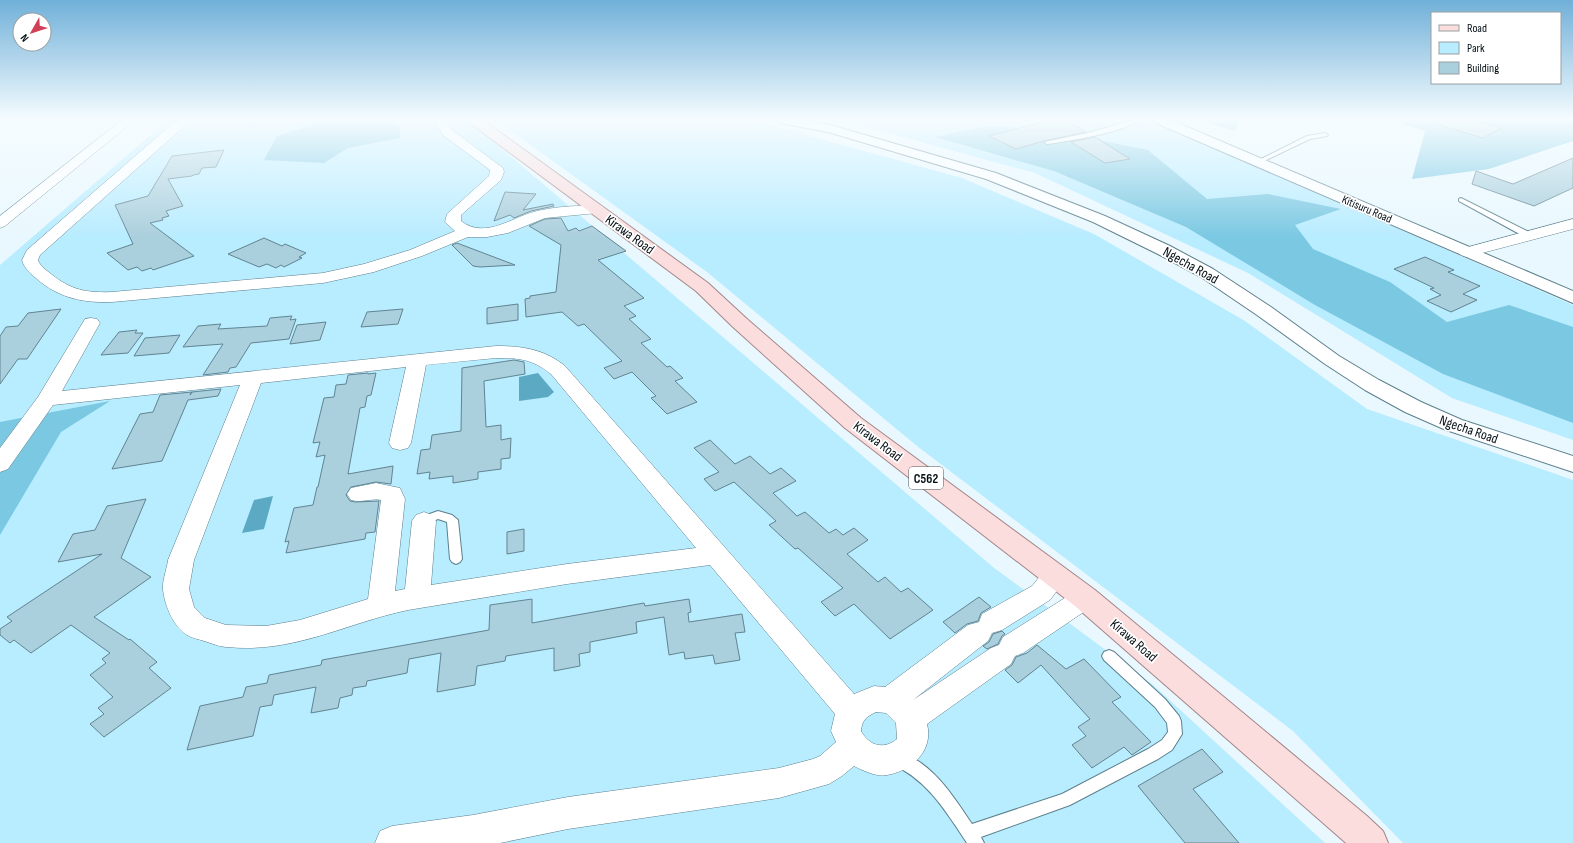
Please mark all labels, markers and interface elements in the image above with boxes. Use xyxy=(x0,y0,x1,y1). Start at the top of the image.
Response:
north arrow xyxy=(12,12,52,52)
legend xyxy=(1431,12,1561,84)
text: Road xyxy=(1467,21,1487,36)
text: N xyxy=(18,32,32,44)
text: Park xyxy=(1467,41,1485,56)
text: Building xyxy=(1467,61,1499,76)
street label: Kitisuru Road xyxy=(1339,192,1394,227)
street label: Kirawa Road xyxy=(602,211,658,258)
street label: Ngecha Road xyxy=(1160,243,1222,288)
street label: Ngecha Road xyxy=(1437,412,1501,447)
street label: Kirawa Road xyxy=(850,418,906,465)
road number: C562 xyxy=(909,467,943,489)
street label: Kirawa Road xyxy=(1107,615,1161,665)

